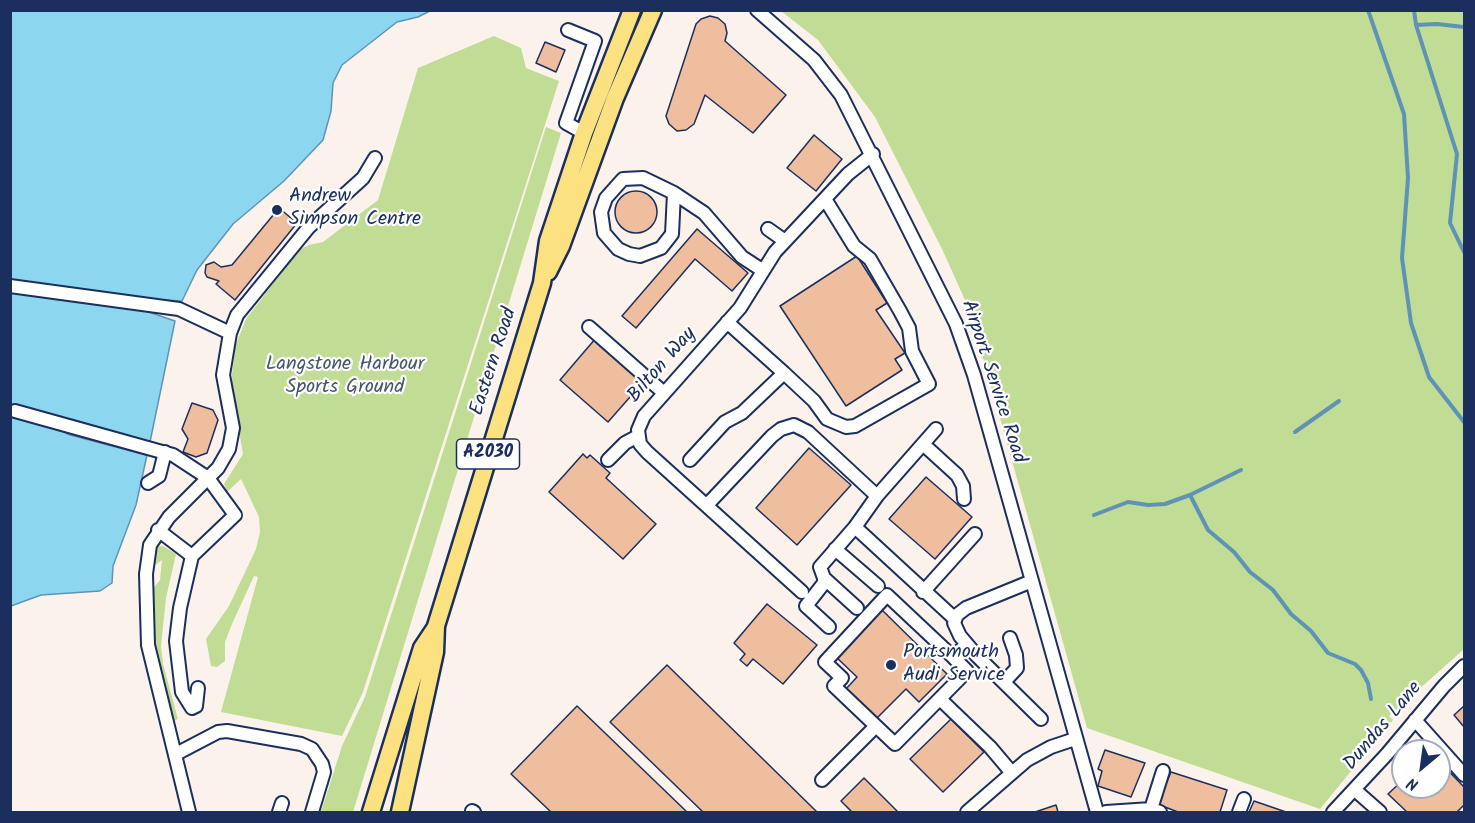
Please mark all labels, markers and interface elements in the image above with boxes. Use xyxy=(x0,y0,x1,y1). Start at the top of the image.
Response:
place label: Andrew Simpson Centre xyxy=(289,186,421,233)
marker: Andrew Simpson Centre xyxy=(270,203,284,217)
street label: Airport Service Road xyxy=(954,297,1030,467)
street label: Eastern Road xyxy=(466,305,524,419)
street label: Bilton Way xyxy=(624,323,702,409)
park label: Langstone Harbour Sports Ground xyxy=(266,354,424,401)
road number: A2030 xyxy=(456,439,520,469)
place label: Portsmouth Audi Service xyxy=(903,642,1005,689)
marker: Portsmouth Audi Service xyxy=(884,658,898,672)
street label: Dundas Lane xyxy=(1340,678,1428,776)
north arrow xyxy=(1391,739,1451,799)
text: N xyxy=(1403,770,1423,797)

